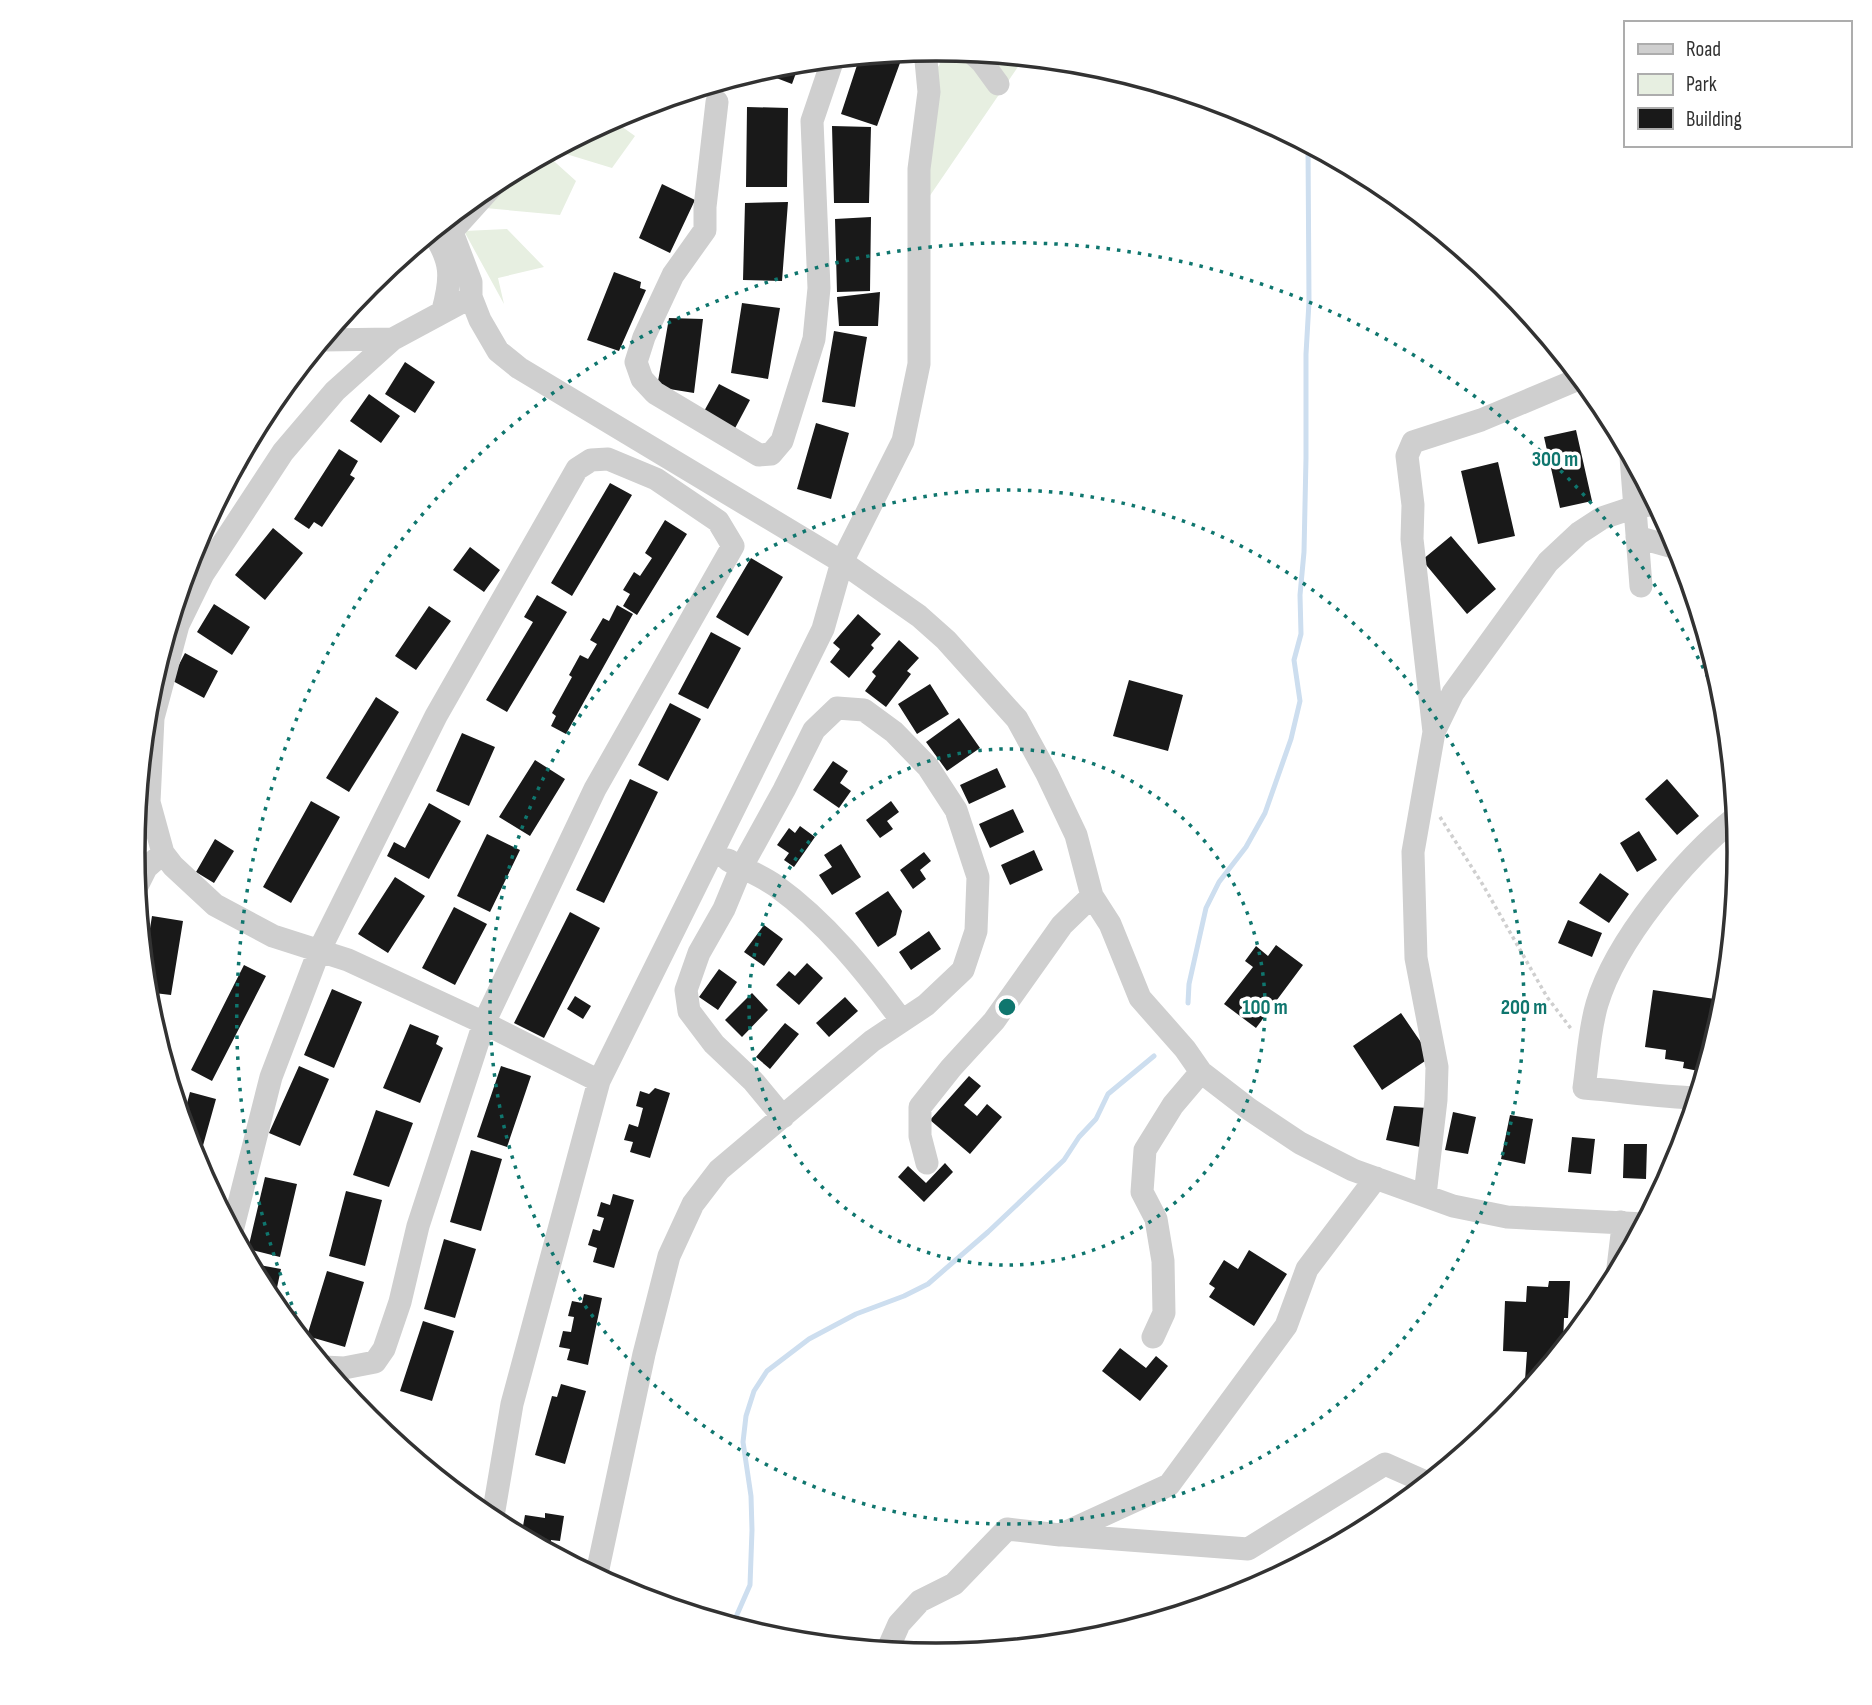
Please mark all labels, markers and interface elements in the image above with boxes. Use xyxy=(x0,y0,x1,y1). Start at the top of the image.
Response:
legend xyxy=(1624,21,1851,147)
text: Road xyxy=(1686,37,1721,62)
text: Park xyxy=(1686,72,1717,97)
text: Building xyxy=(1686,107,1742,132)
text: 300 m xyxy=(1532,447,1578,472)
centre of rings xyxy=(995,995,1019,1019)
text: 100 m xyxy=(1242,995,1288,1020)
text: 200 m xyxy=(1501,995,1547,1020)

